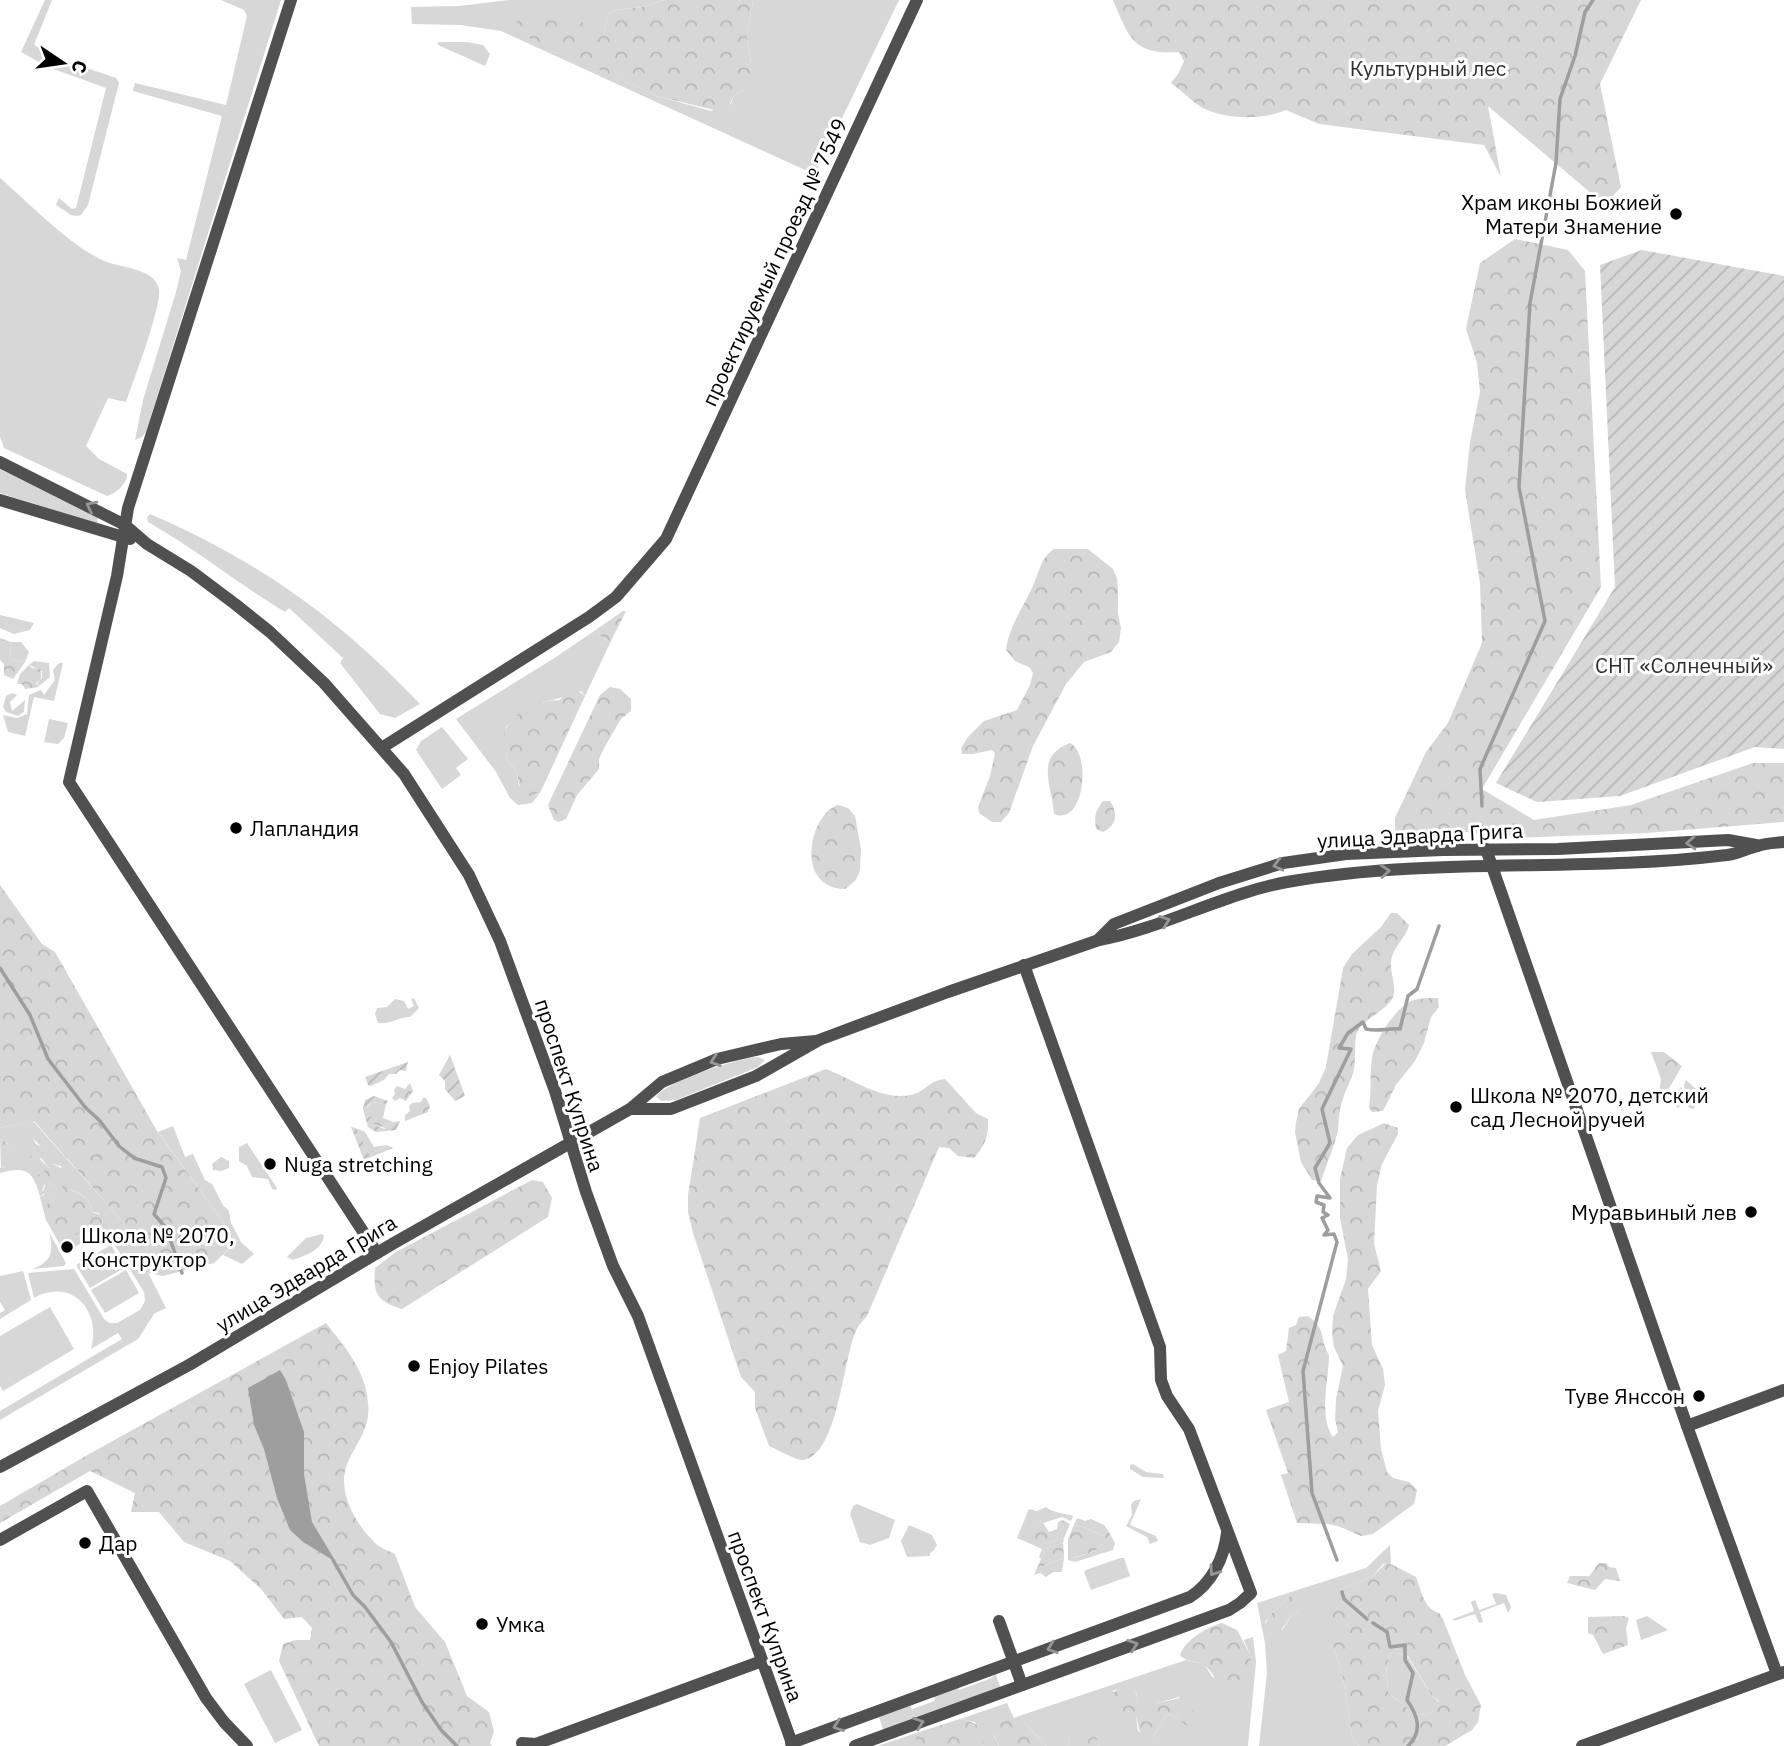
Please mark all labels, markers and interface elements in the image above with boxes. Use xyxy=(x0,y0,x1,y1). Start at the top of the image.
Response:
north arrow xyxy=(28,28,98,98)
park label: Культурный лес xyxy=(1350,54,1506,82)
text: С xyxy=(66,58,93,76)
street label: проектируемый проезд № 7549 xyxy=(695,113,853,411)
place label: Храм иконы Божией Матери Знамение xyxy=(1461,188,1662,240)
marker: Храм иконы Божией Матери Знамение xyxy=(1668,206,1684,222)
one-way arrow xyxy=(86,501,98,515)
park label: СНТ «Солнечный» xyxy=(1595,651,1773,679)
place label: Лапландия xyxy=(250,814,359,842)
street label: улица Эдварда Грига xyxy=(1316,816,1524,854)
marker: Лапландия xyxy=(228,820,244,836)
one-way arrow xyxy=(1685,835,1696,850)
one-way arrow xyxy=(1272,857,1284,871)
one-way arrow xyxy=(1380,864,1391,879)
one-way arrow xyxy=(1158,915,1170,929)
street label: проспект Куприна xyxy=(529,995,611,1175)
one-way arrow xyxy=(710,1053,722,1067)
place label: Школа № 2070, детский сад Лесной ручей xyxy=(1470,1081,1709,1133)
marker: Школа № 2070, детский сад Лесной ручей xyxy=(1448,1099,1464,1115)
place label: Nuga stretching xyxy=(284,1150,433,1178)
marker: Nuga stretching xyxy=(262,1156,278,1172)
place label: Муравьиный лев xyxy=(1571,1198,1737,1226)
marker: Муравьиный лев xyxy=(1743,1204,1759,1220)
street label: улица Эдварда Грига xyxy=(210,1208,402,1338)
place label: Школа № 2070, Конструктор xyxy=(81,1221,235,1273)
marker: Школа № 2070, Конструктор xyxy=(59,1239,75,1255)
place label: Enjoy Pilates xyxy=(428,1352,548,1380)
marker: Enjoy Pilates xyxy=(406,1358,422,1374)
place label: Туве Янссон xyxy=(1564,1382,1685,1410)
marker: Туве Янссон xyxy=(1691,1388,1707,1404)
street label: проспект Куприна xyxy=(722,1526,810,1706)
place label: Дар xyxy=(99,1529,138,1557)
marker: Дар xyxy=(77,1535,93,1551)
one-way arrow xyxy=(1210,1563,1222,1576)
place label: Умка xyxy=(496,1610,545,1638)
marker: Умка xyxy=(474,1616,490,1632)
one-way arrow xyxy=(1046,1639,1058,1653)
one-way arrow xyxy=(1127,1639,1139,1653)
one-way arrow xyxy=(833,1717,845,1731)
one-way arrow xyxy=(913,1717,925,1731)

